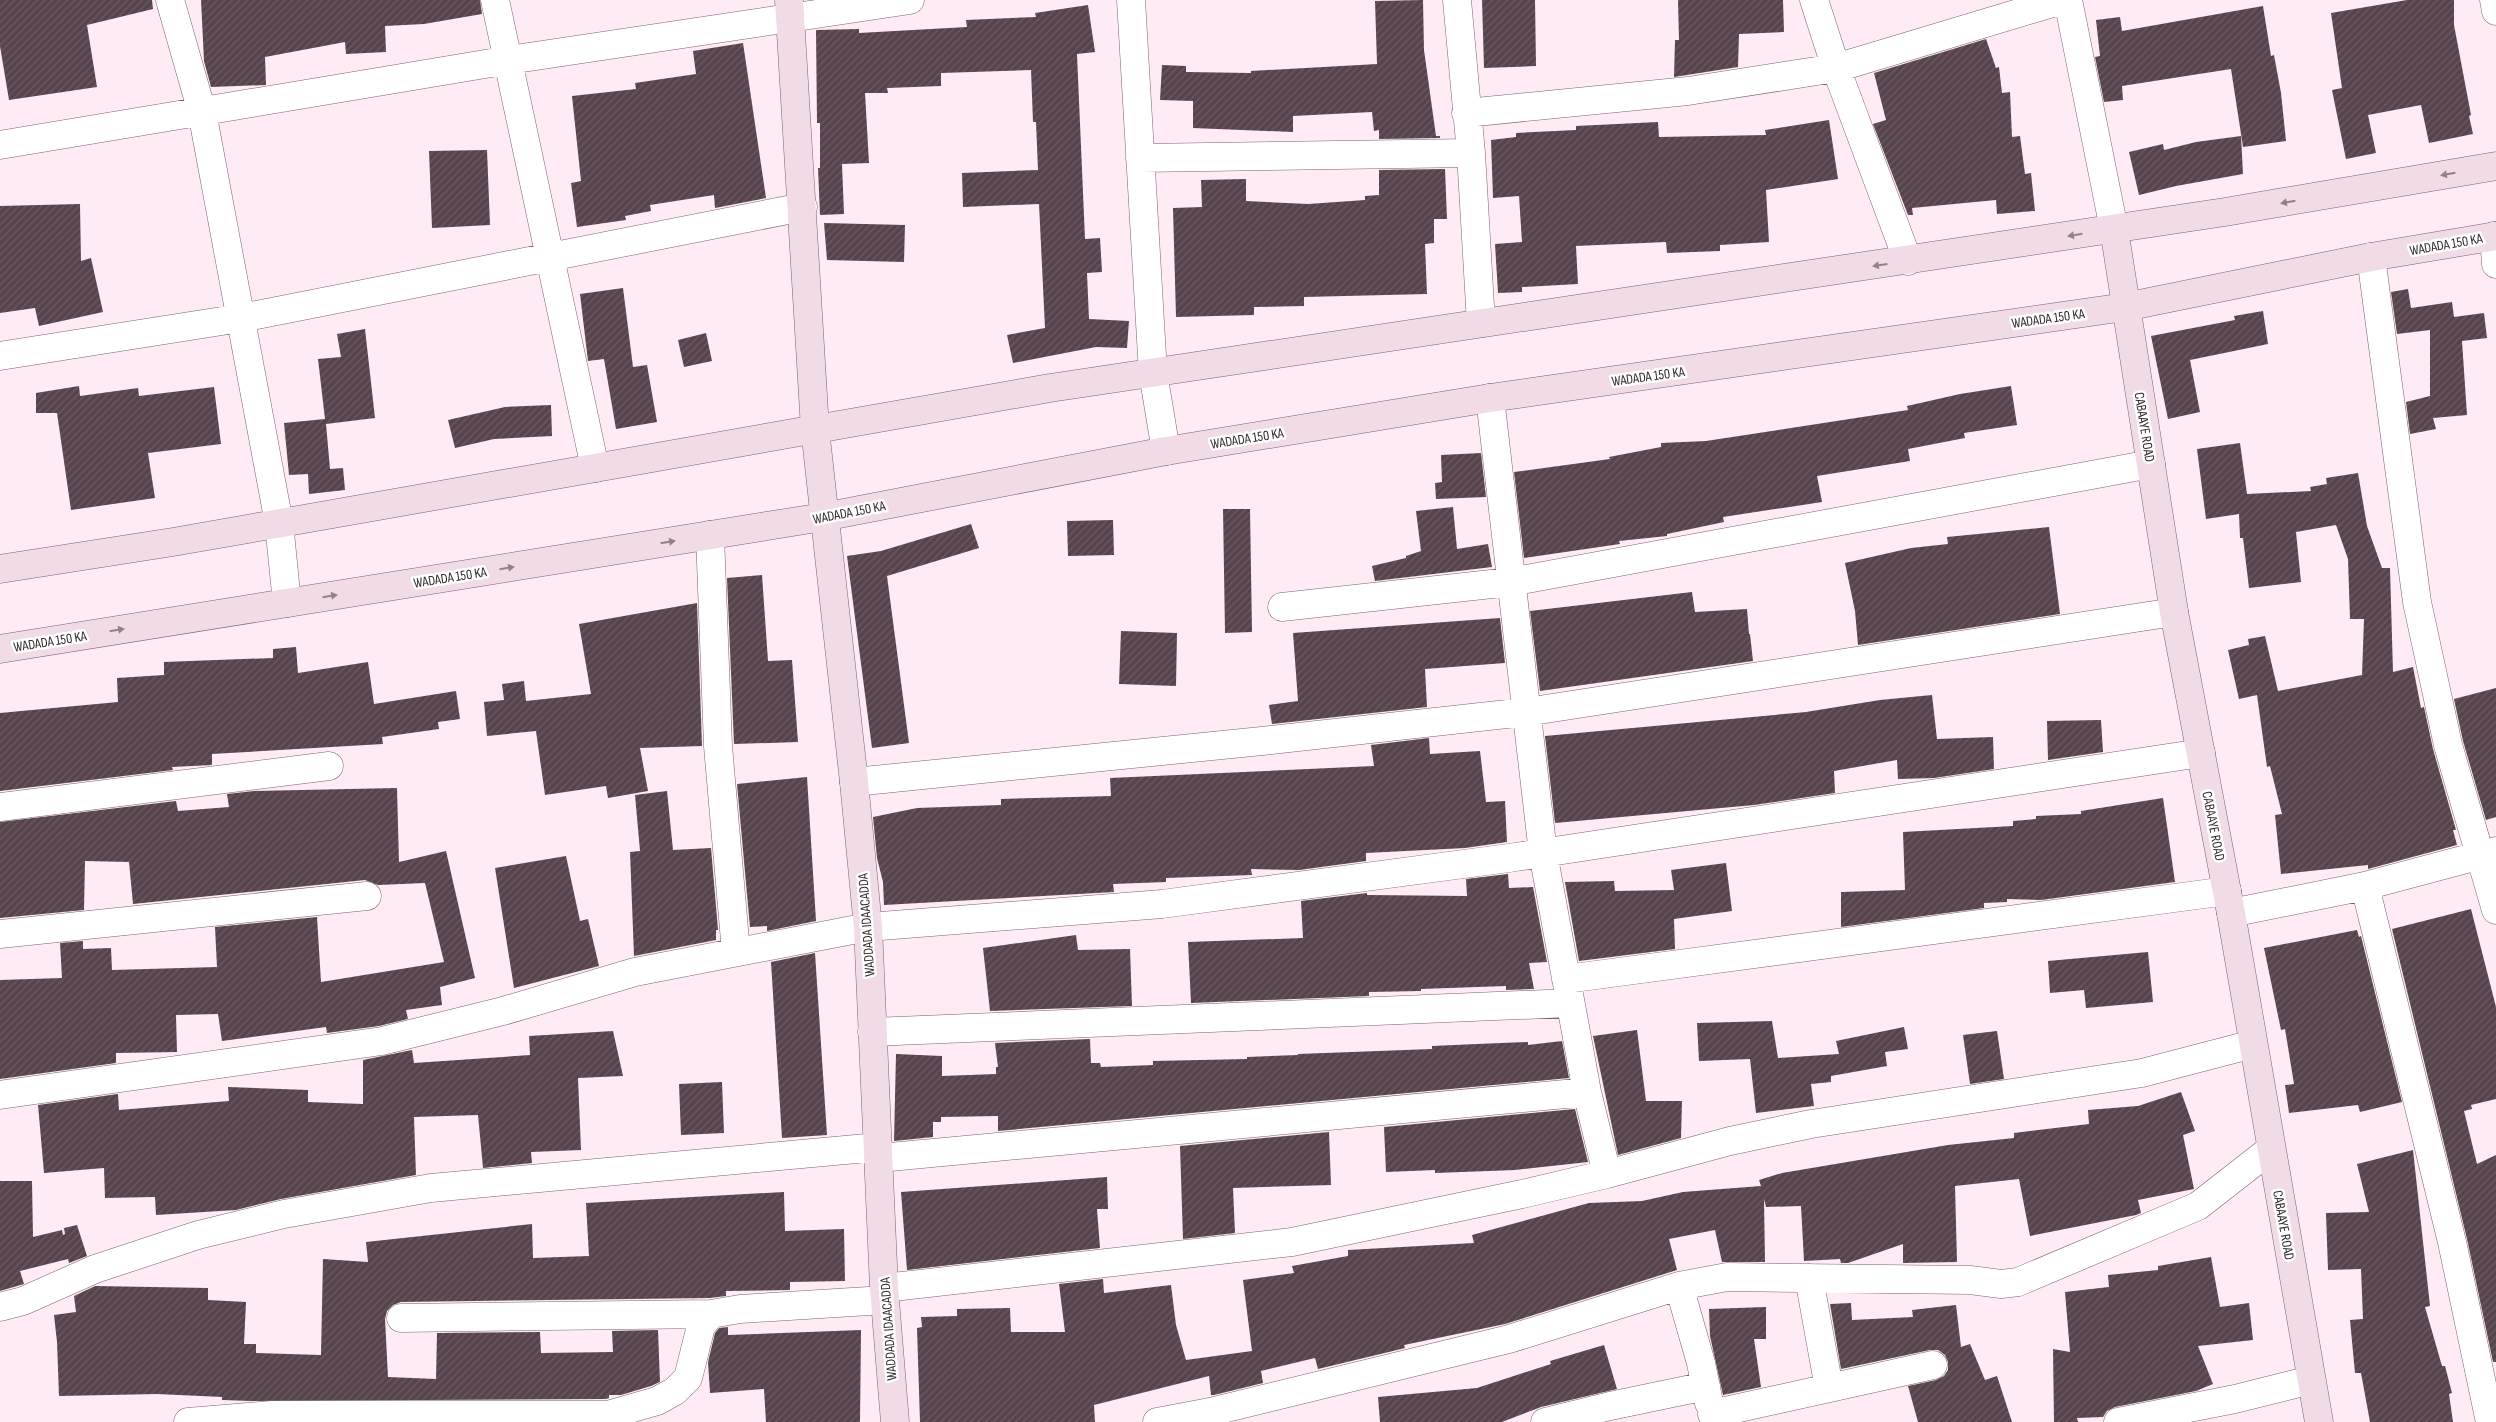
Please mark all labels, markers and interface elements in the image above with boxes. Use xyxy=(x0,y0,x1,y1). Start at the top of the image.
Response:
one-way arrow xyxy=(2440,171,2456,179)
one-way arrow xyxy=(2279,198,2295,206)
street label: WADADA 150 KA xyxy=(2408,230,2485,259)
one-way arrow xyxy=(2067,231,2083,239)
one-way arrow xyxy=(1872,261,1888,269)
street label: WADADA 150 KA xyxy=(2010,305,2087,332)
street label: WADADA 150 KA xyxy=(1610,363,1687,390)
street label: CABAAYE ROAD xyxy=(2131,391,2158,463)
street label: WADADA 150 KA xyxy=(1209,424,1286,453)
street label: WADADA 150 KA xyxy=(811,497,888,528)
one-way arrow xyxy=(660,538,676,546)
street label: WADADA 150 KA xyxy=(412,563,489,592)
one-way arrow xyxy=(500,563,516,571)
one-way arrow xyxy=(322,592,338,600)
one-way arrow xyxy=(110,626,126,634)
street label: WADADA 150 KA xyxy=(12,627,89,656)
street label: CABAAYE ROAD xyxy=(2198,790,2229,862)
street label: WADDADA IDAACADDA xyxy=(854,872,879,977)
street label: CABAAYE ROAD xyxy=(2269,1189,2298,1261)
street label: WADDADA IDAACADDA xyxy=(876,1276,901,1381)

